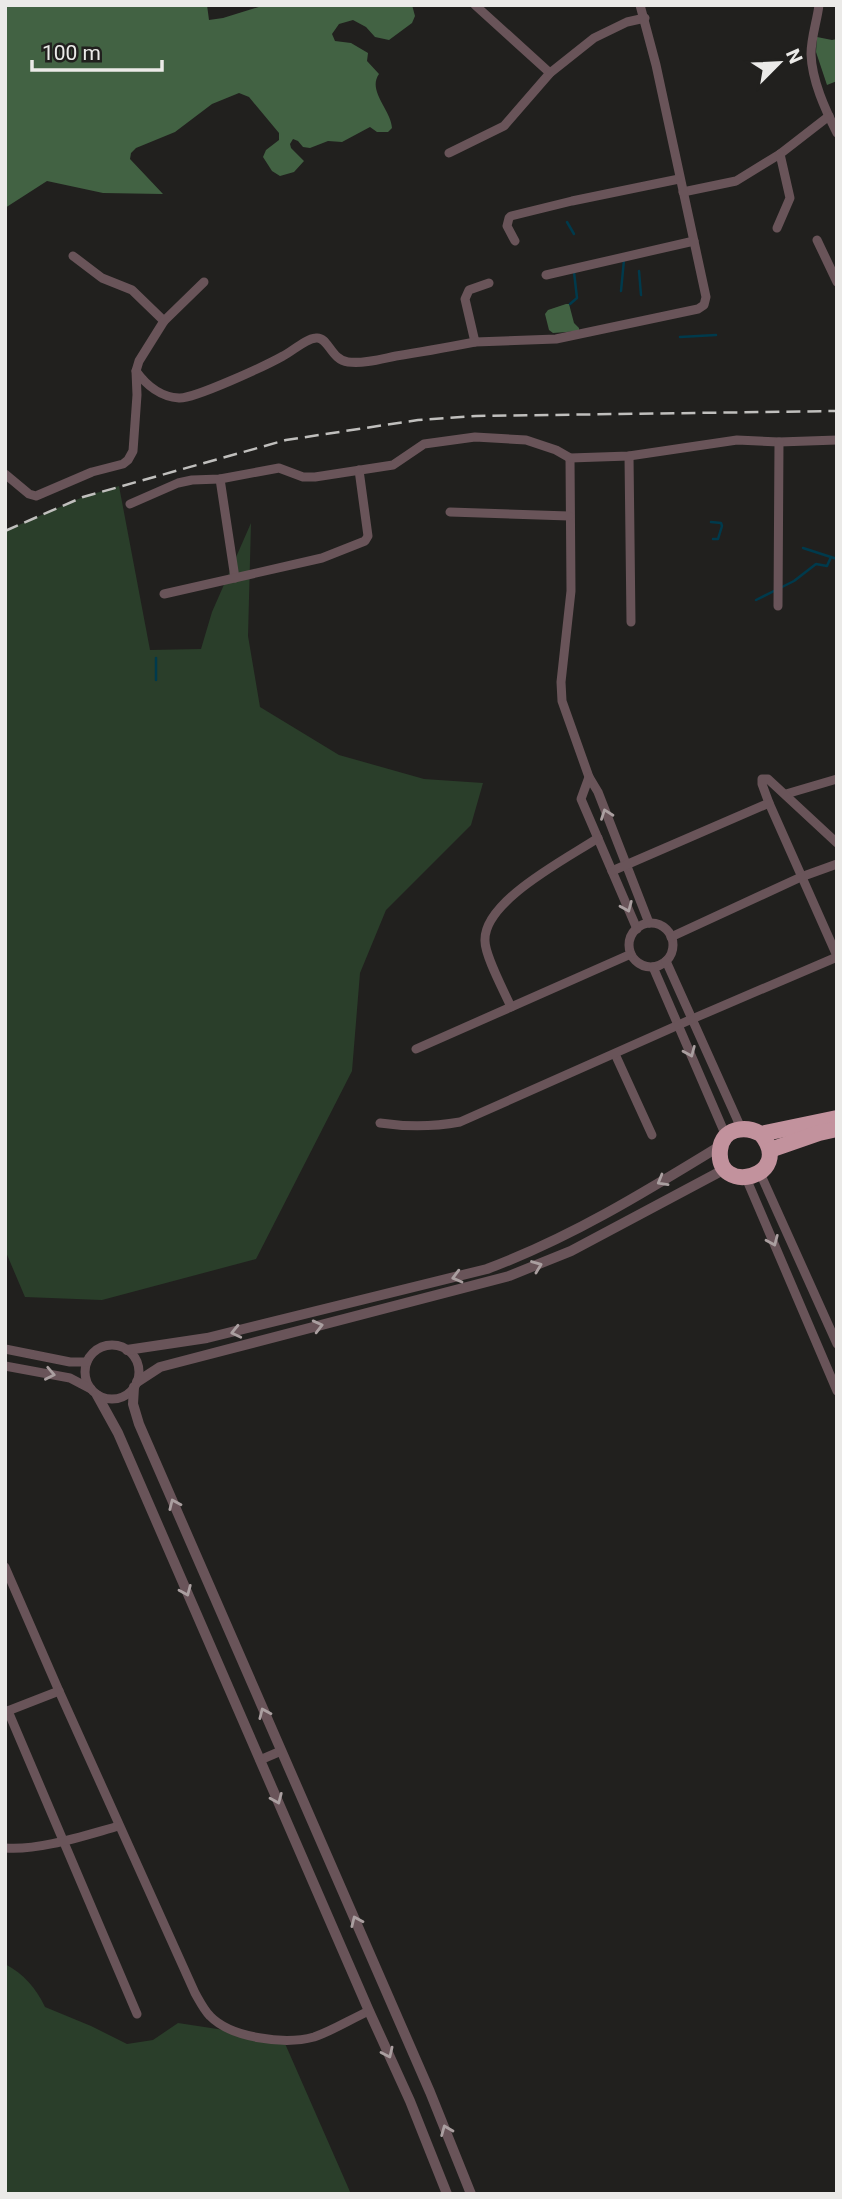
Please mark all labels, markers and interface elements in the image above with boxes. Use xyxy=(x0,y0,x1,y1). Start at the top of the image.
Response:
scale bar xyxy=(32,28,161,72)
north arrow xyxy=(744,28,814,98)
text: 100 m xyxy=(42,41,101,65)
text: N xyxy=(781,45,807,67)
one-way arrow xyxy=(600,809,614,821)
one-way arrow xyxy=(619,900,633,912)
one-way arrow xyxy=(681,1045,695,1057)
one-way arrow xyxy=(656,1173,669,1186)
one-way arrow xyxy=(765,1234,779,1246)
one-way arrow xyxy=(531,1260,543,1274)
one-way arrow xyxy=(451,1269,463,1283)
one-way arrow xyxy=(312,1320,324,1334)
one-way arrow xyxy=(230,1323,242,1338)
one-way arrow xyxy=(44,1366,56,1381)
one-way arrow xyxy=(168,1499,182,1512)
one-way arrow xyxy=(178,1583,192,1596)
one-way arrow xyxy=(259,1708,273,1720)
one-way arrow xyxy=(269,1792,283,1805)
one-way arrow xyxy=(350,1916,364,1928)
one-way arrow xyxy=(380,2046,394,2058)
one-way arrow xyxy=(440,2125,454,2137)

